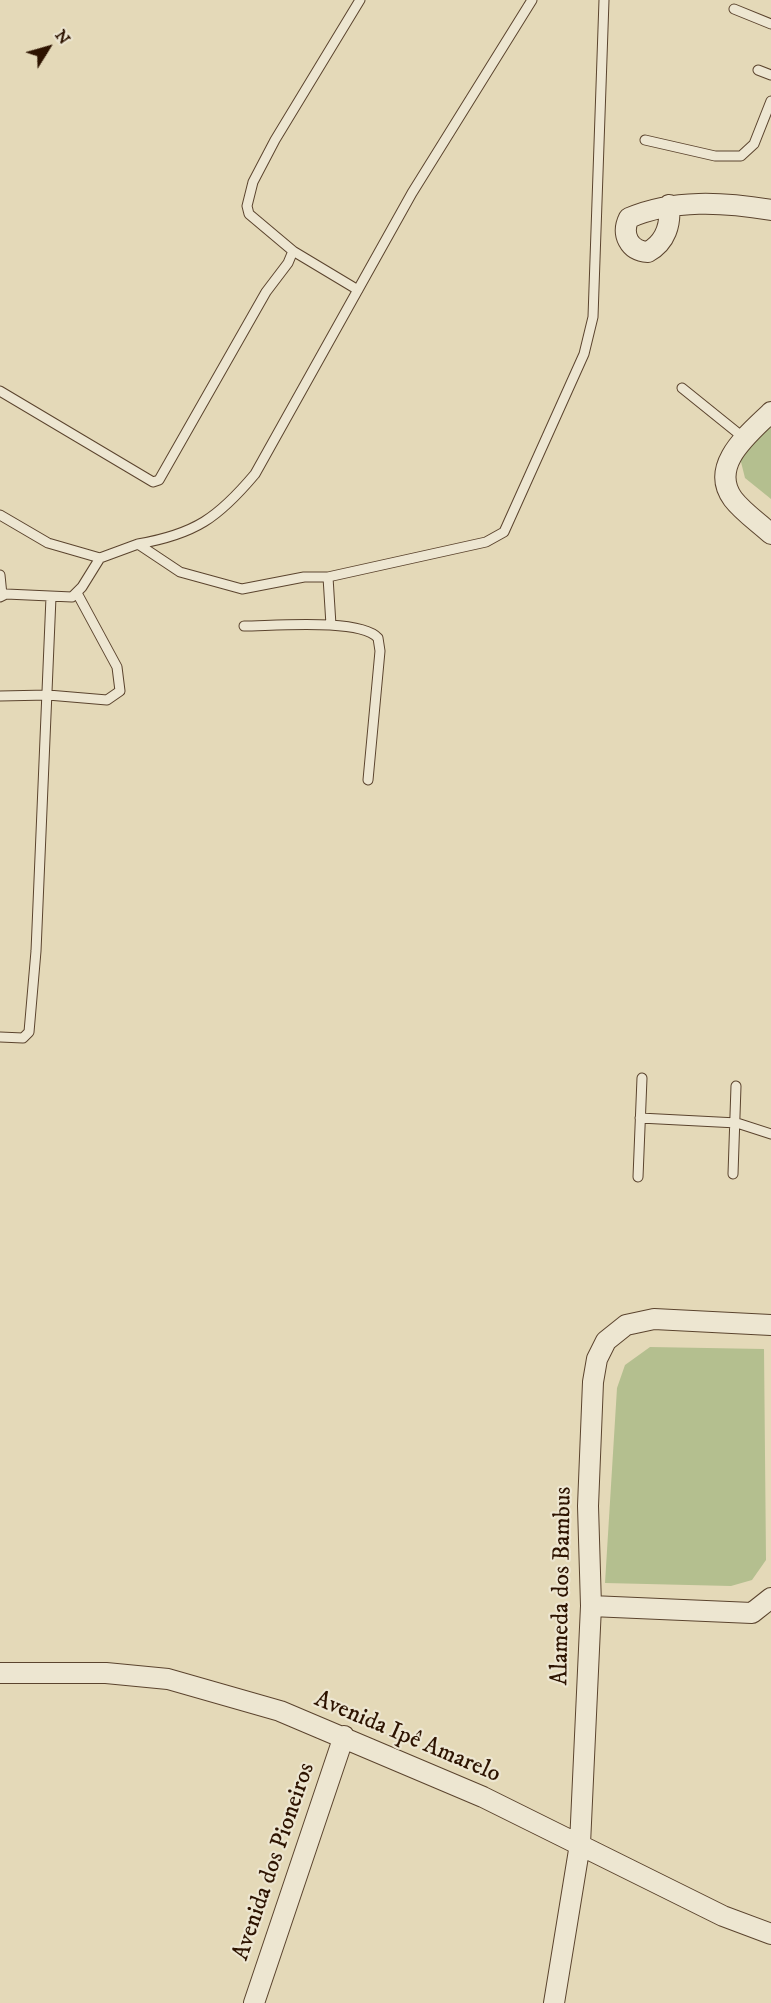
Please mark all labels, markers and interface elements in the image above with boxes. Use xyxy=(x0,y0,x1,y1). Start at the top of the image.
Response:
north arrow xyxy=(18,18,78,78)
text: N xyxy=(50,26,74,48)
street label: Alameda dos Bambus xyxy=(547,1486,579,1686)
street label: Avenida Ipê Amarelo xyxy=(310,1686,504,1790)
street label: Avenida dos Pioneiros xyxy=(228,1759,322,1965)

